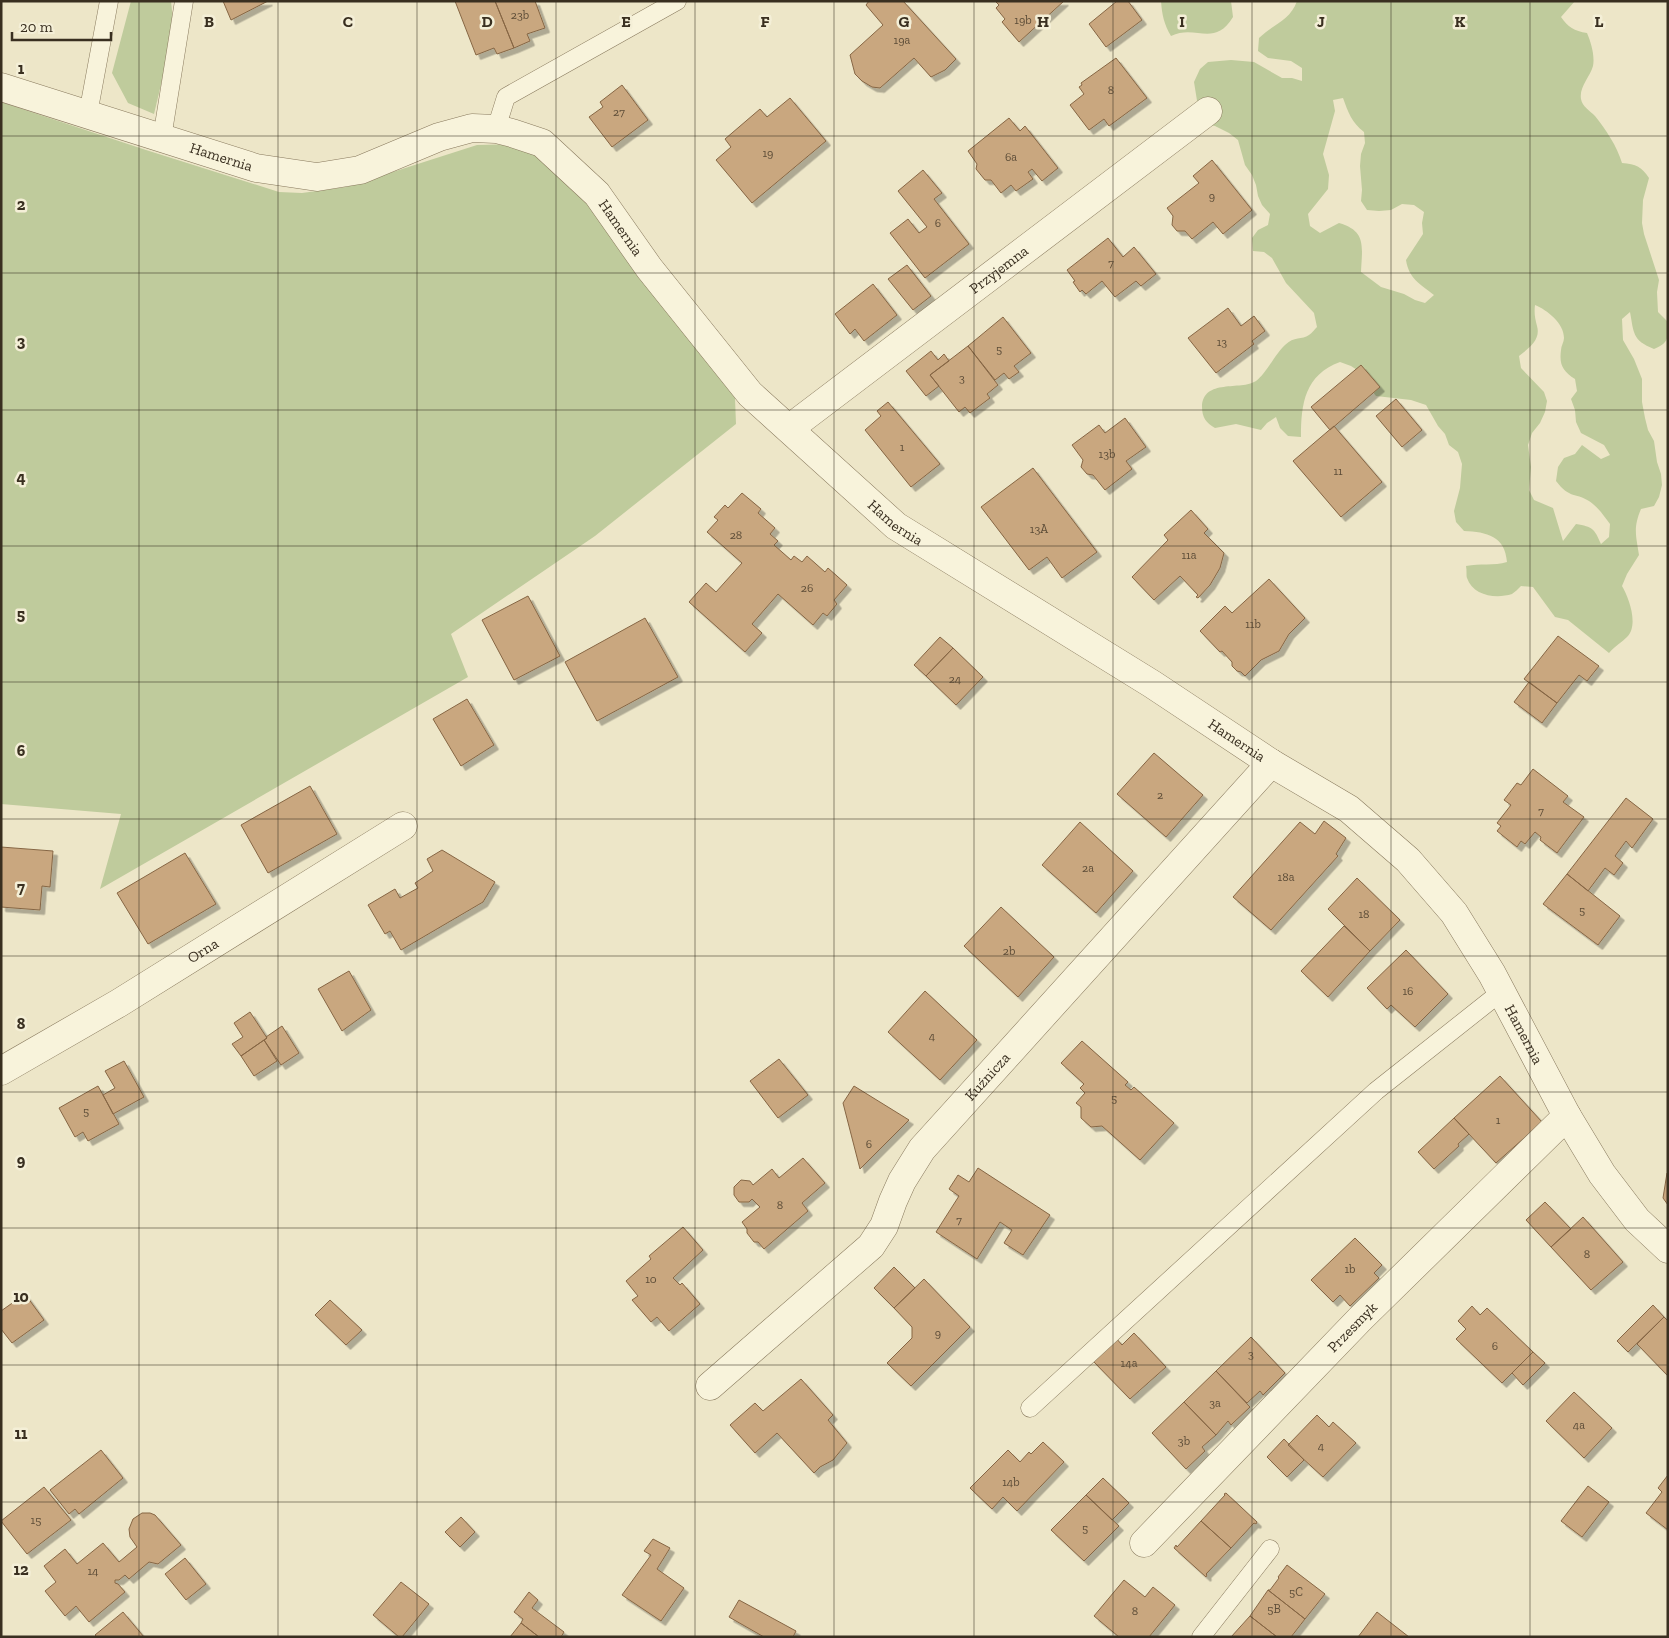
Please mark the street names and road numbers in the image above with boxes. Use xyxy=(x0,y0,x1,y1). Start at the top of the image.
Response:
street label: Hamernia xyxy=(188,139,255,175)
street label: Hamernia xyxy=(595,196,647,259)
street label: Przyjemna xyxy=(966,242,1032,298)
street label: Hamernia xyxy=(864,496,926,549)
street label: Hamernia xyxy=(1205,715,1269,766)
street label: Orna xyxy=(184,934,222,967)
street label: Hamernia xyxy=(1501,1001,1547,1067)
street label: Kuźnicza xyxy=(961,1049,1014,1105)
street label: Przesmyk xyxy=(1324,1298,1381,1356)

